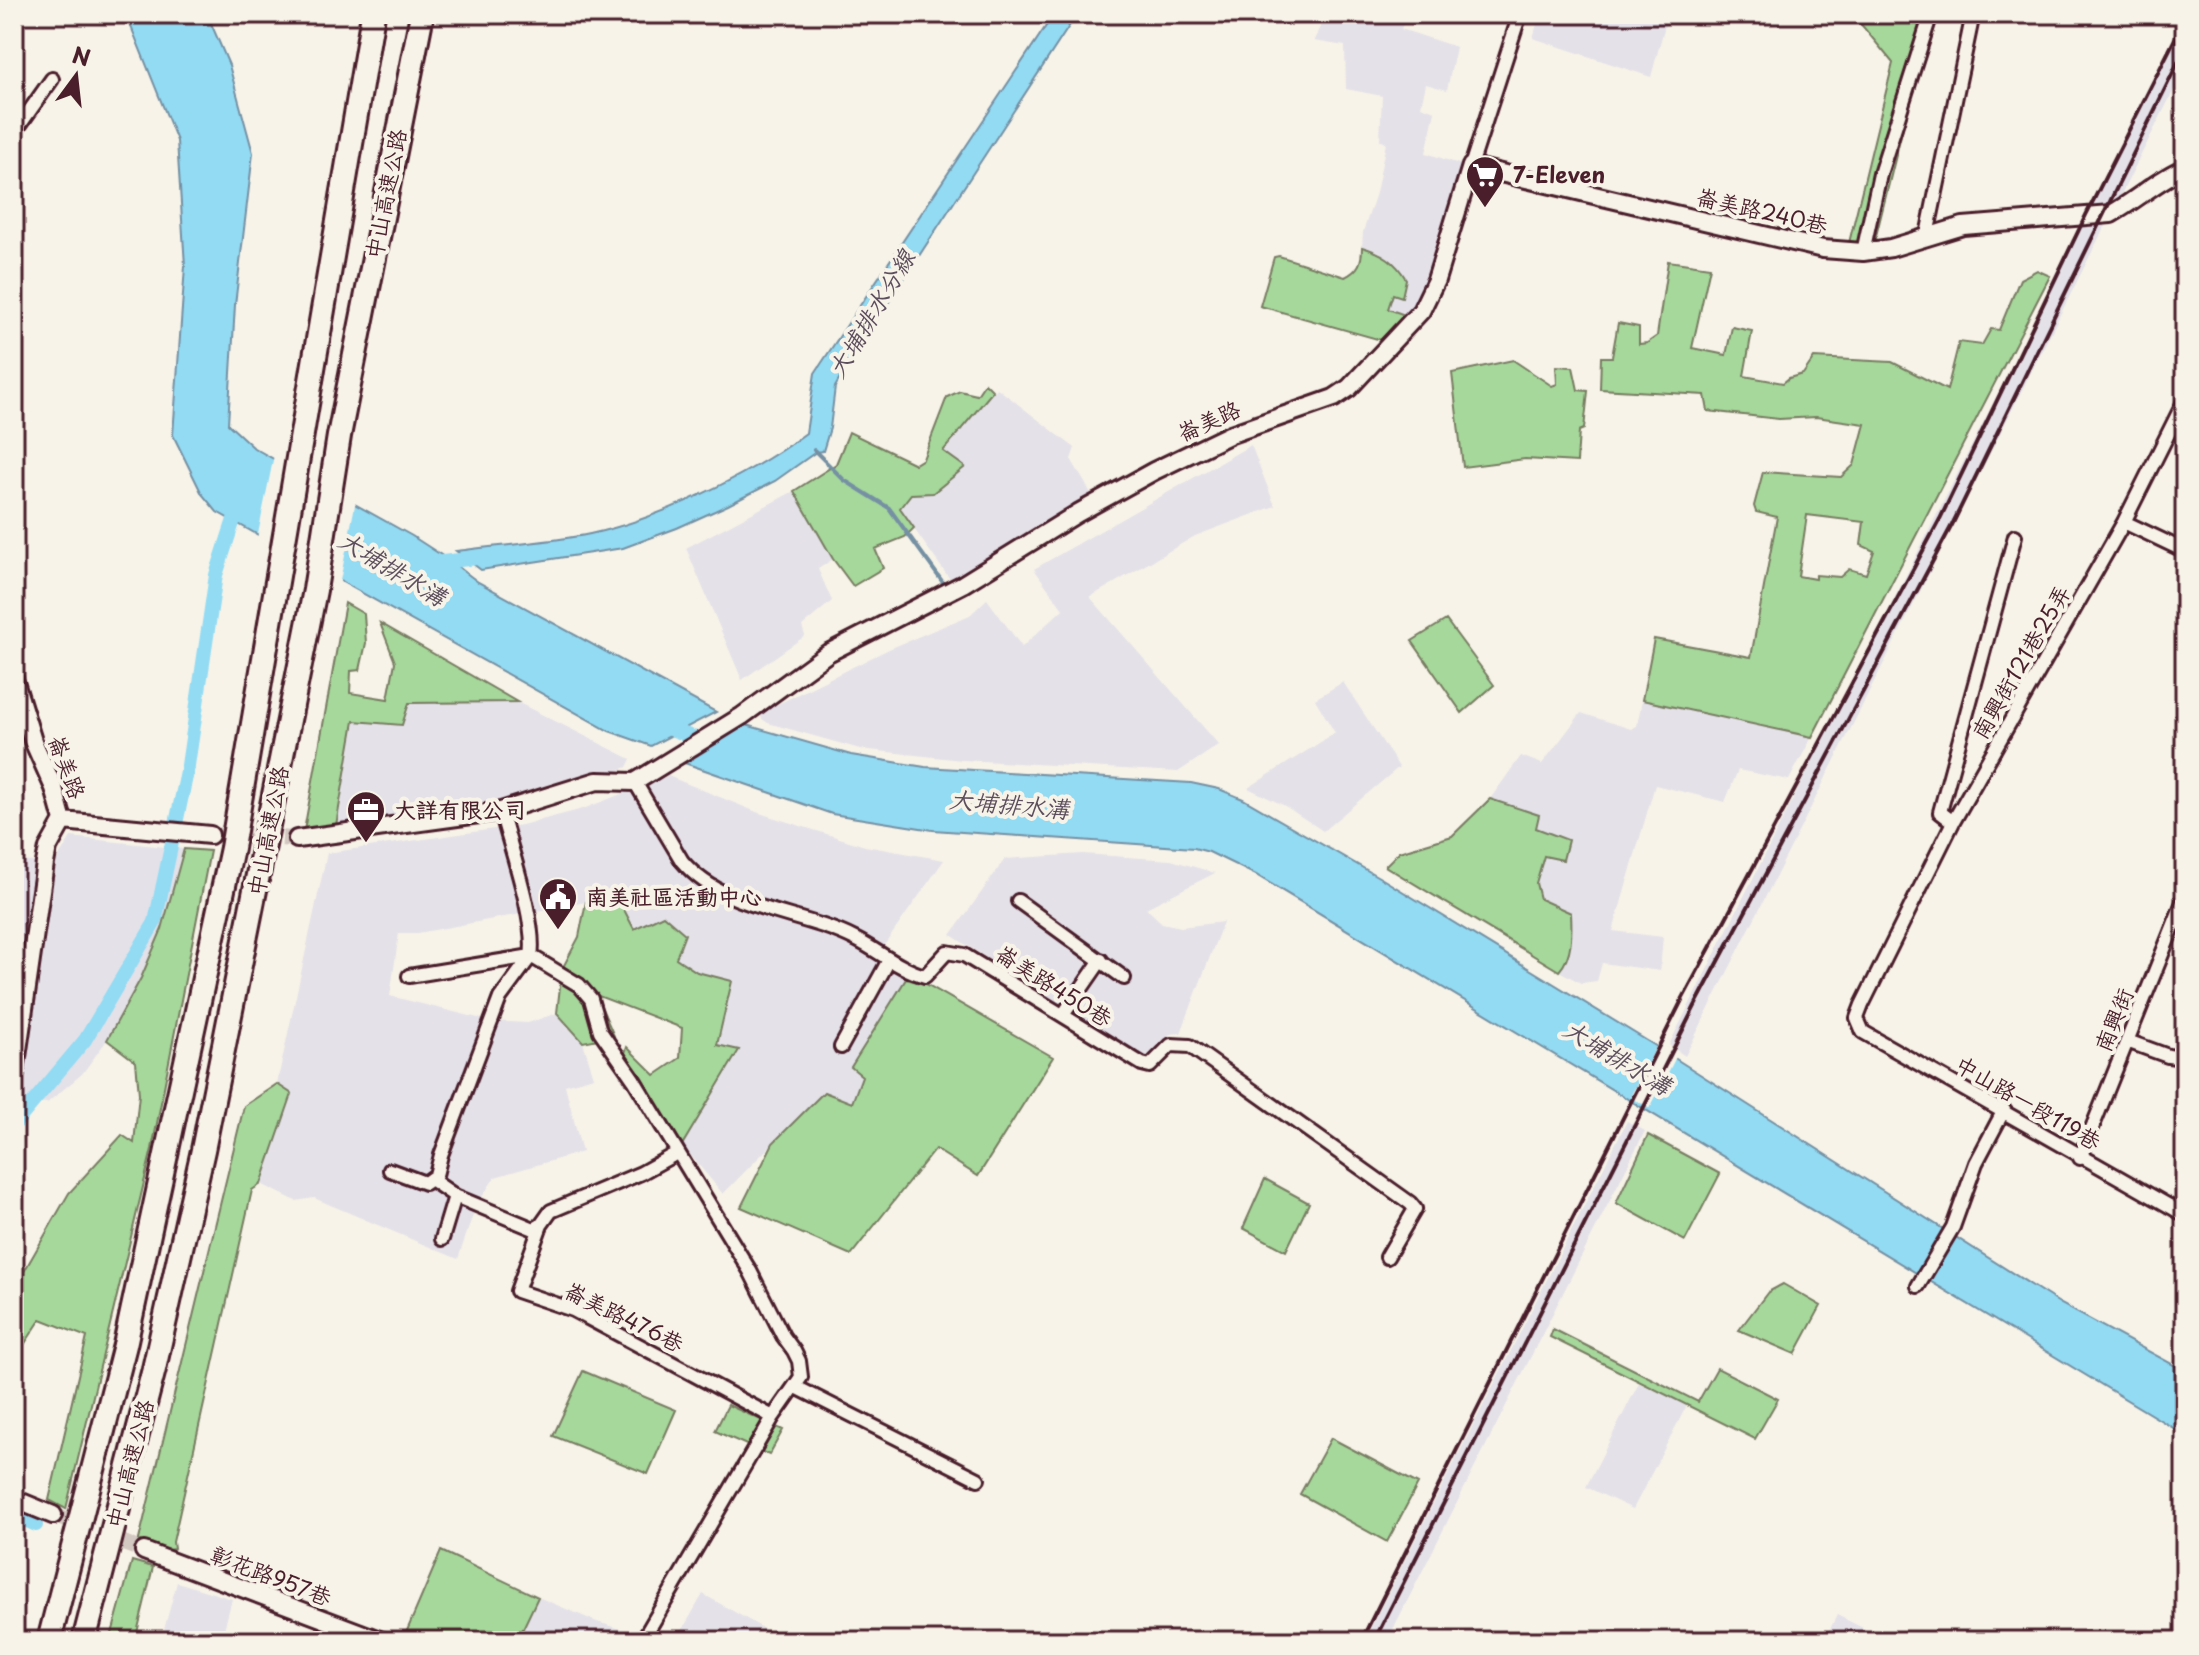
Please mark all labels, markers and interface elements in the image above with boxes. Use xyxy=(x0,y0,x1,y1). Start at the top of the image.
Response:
north arrow xyxy=(36,36,116,116)
text: N xyxy=(69,37,94,73)
street label: 中山高速公路 xyxy=(356,126,413,262)
supermarket icon: 7-Eleven xyxy=(1464,154,1506,209)
place label: 7-Eleven xyxy=(1513,157,1605,190)
street label: 崙美路240巷 xyxy=(1694,178,1831,241)
water label: 大埔排水分線 xyxy=(818,240,924,384)
street label: 崙美路 xyxy=(1172,391,1245,448)
water label: 大埔排水溝 xyxy=(332,521,455,615)
street label: 南興街121巷25弄 xyxy=(1962,578,2077,744)
street label: 崙美路 xyxy=(42,730,95,803)
street label: 中山高速公路 xyxy=(238,763,295,899)
water label: 大埔排水溝 xyxy=(948,780,1073,826)
office icon: 大詳有限公司 xyxy=(345,789,387,844)
place label: 大詳有限公司 xyxy=(394,792,526,825)
public building icon: 南美社區活動中心 xyxy=(537,876,579,931)
place label: 南美社區活動中心 xyxy=(586,879,762,912)
street label: 崙美路450巷 xyxy=(990,936,1120,1034)
street label: 南興街 xyxy=(2085,983,2140,1056)
water label: 大埔排水溝 xyxy=(1557,1010,1680,1104)
street label: 中山路一段119巷 xyxy=(1950,1047,2108,1157)
street label: 崙美路476巷 xyxy=(559,1272,690,1359)
street label: 中山高速公路 xyxy=(97,1396,161,1532)
street label: 彰花路957巷 xyxy=(206,1536,337,1613)

